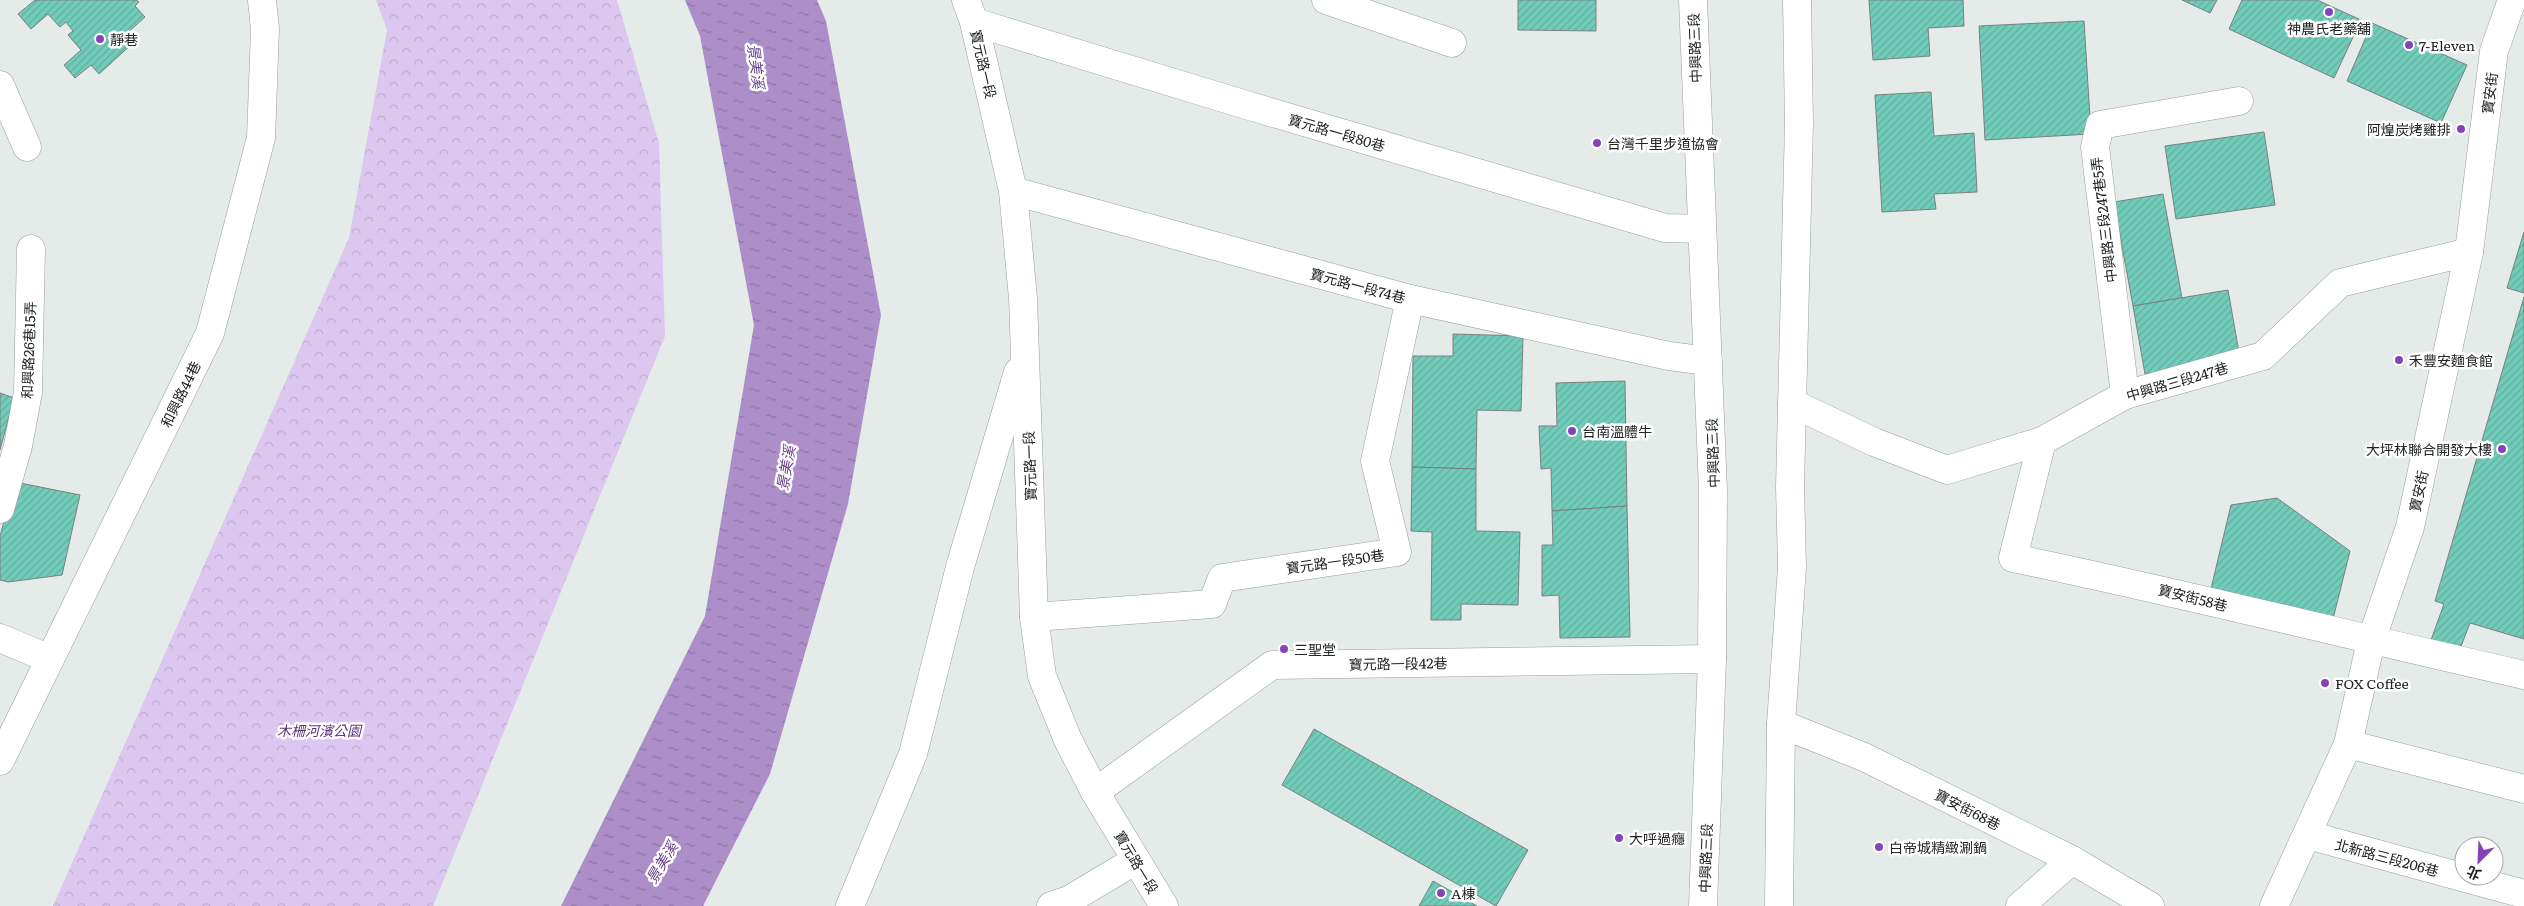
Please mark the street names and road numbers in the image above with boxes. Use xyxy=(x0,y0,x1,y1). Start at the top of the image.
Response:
street label: 中興路三段 xyxy=(1683,13,1705,83)
street label: 寶元路一段 xyxy=(966,28,1002,100)
street label: 寶安街 xyxy=(2477,71,2501,115)
street label: 寶元路一段80巷 xyxy=(1286,109,1388,155)
street label: 中興路三段247巷5弄 xyxy=(2085,156,2121,284)
street label: 寶元路一段74巷 xyxy=(1308,263,1408,307)
street label: 和興路26巷15弄 xyxy=(16,301,40,399)
street label: 中興路三段247巷 xyxy=(2124,357,2230,405)
street label: 和興路44巷 xyxy=(155,358,205,430)
street label: 中興路三段 xyxy=(1701,418,1723,488)
street label: 寶元路一段 xyxy=(1018,431,1040,501)
street label: 寶安街 xyxy=(2404,468,2432,514)
street label: 寶元路一段50巷 xyxy=(1284,544,1386,578)
street label: 寶安街58巷 xyxy=(2156,579,2230,615)
street label: 寶元路一段42巷 xyxy=(1348,652,1448,674)
street label: 寶安街68巷 xyxy=(1932,784,2004,834)
street label: 中興路三段 xyxy=(1694,823,1716,893)
street label: 寶元路一段 xyxy=(1110,827,1164,897)
street label: 北新路三段206巷 xyxy=(2333,834,2441,880)

